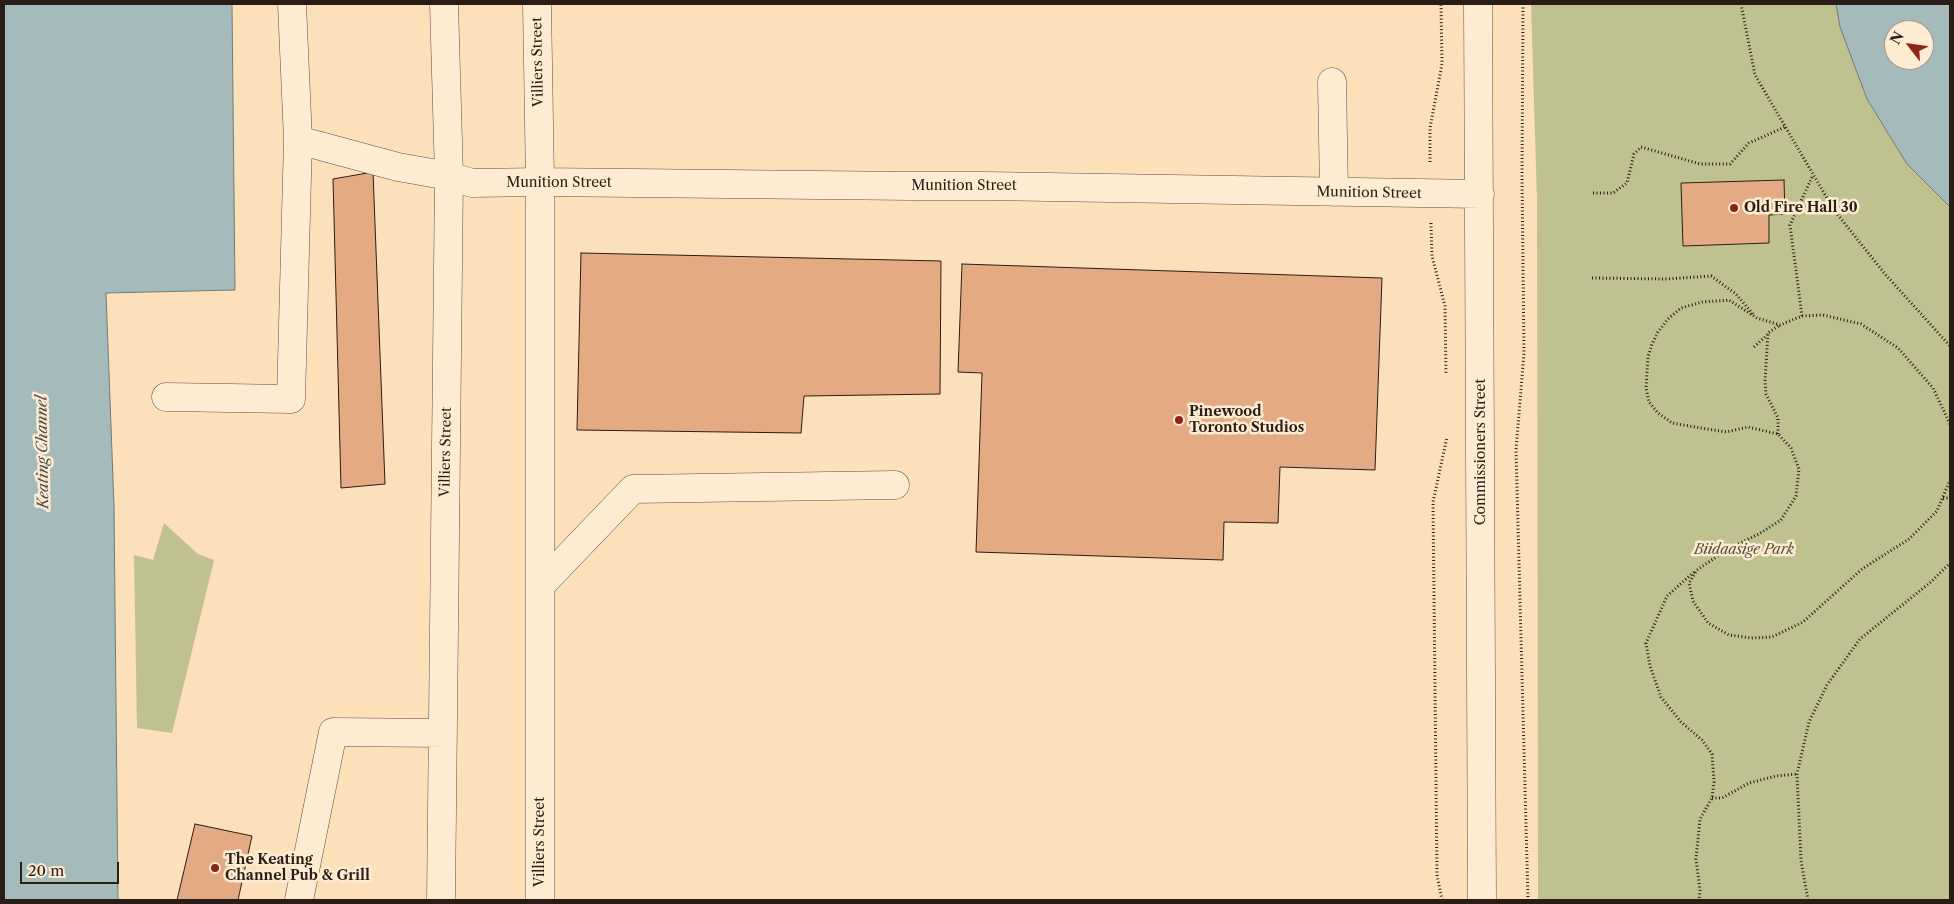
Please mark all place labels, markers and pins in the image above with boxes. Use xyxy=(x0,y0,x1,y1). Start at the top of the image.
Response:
place label: Old Fire Hall 30 xyxy=(1744,200,1858,216)
marker: Old Fire Hall 30 xyxy=(1728,202,1740,214)
place label: Pinewood Toronto Studios xyxy=(1189,404,1304,437)
marker: Pinewood Toronto Studios xyxy=(1173,414,1185,426)
place label: The Keating Channel Pub & Grill xyxy=(225,852,370,884)
marker: The Keating Channel Pub & Grill xyxy=(209,862,221,874)

